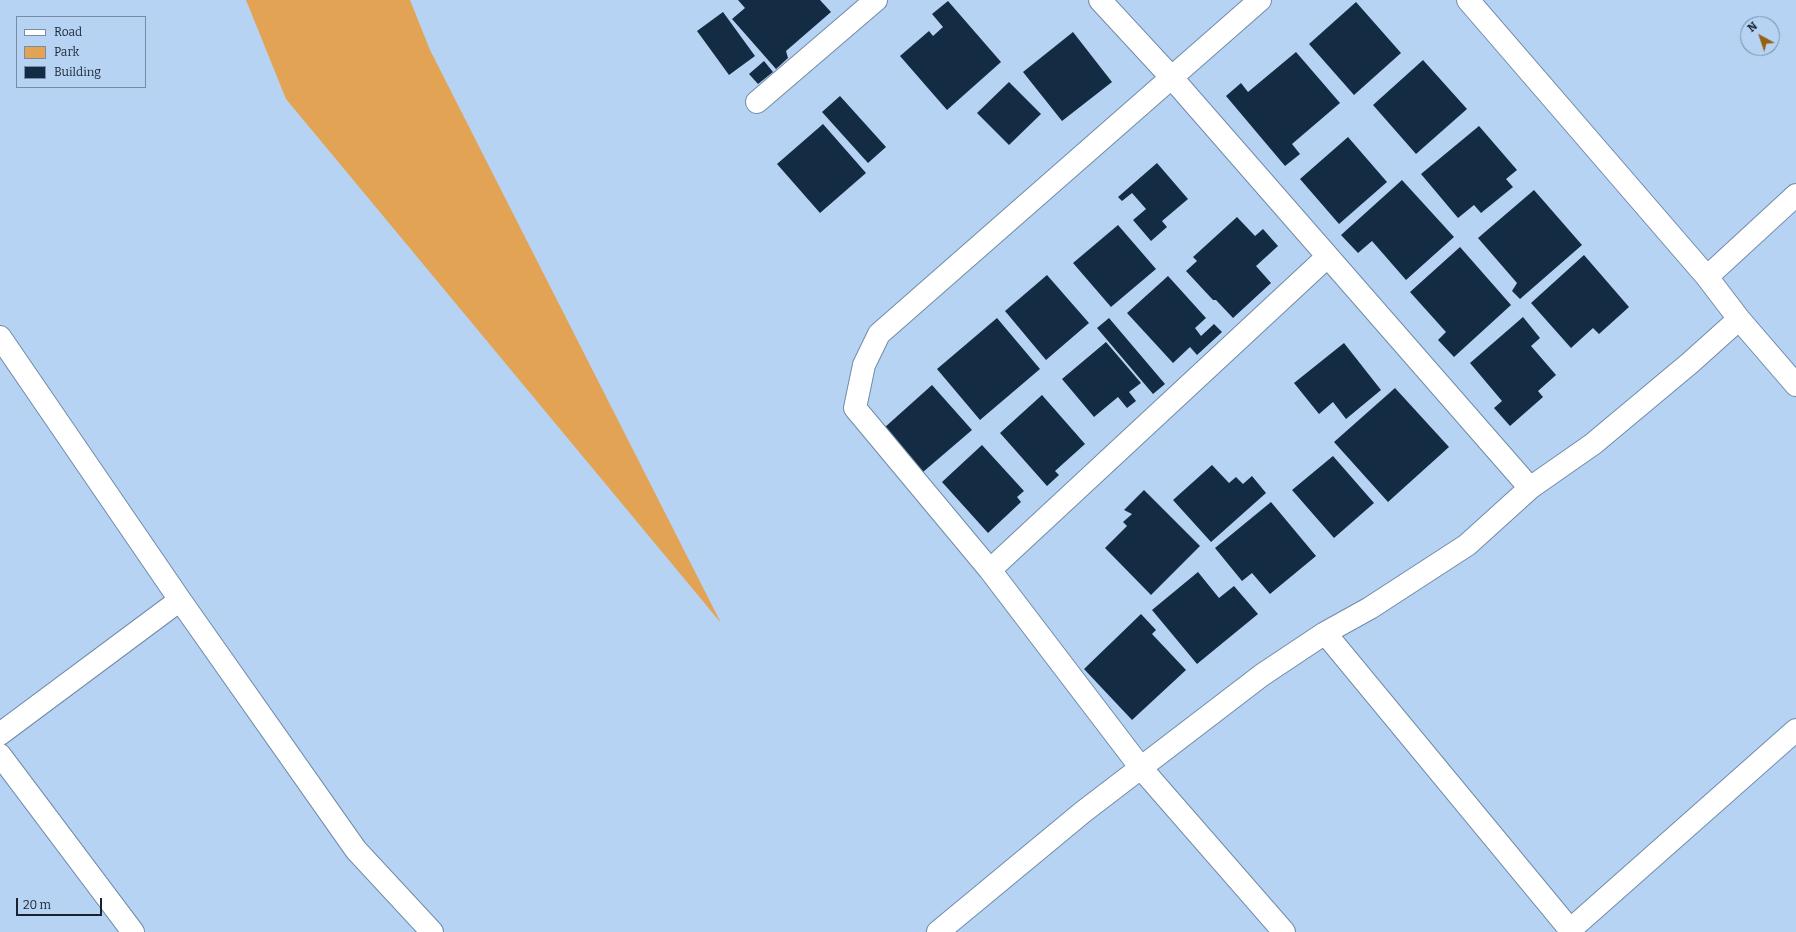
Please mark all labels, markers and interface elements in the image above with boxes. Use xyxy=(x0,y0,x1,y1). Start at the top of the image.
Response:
legend xyxy=(16,16,146,88)
north arrow xyxy=(1740,16,1780,56)
text: N xyxy=(1745,19,1760,35)
text: Road xyxy=(54,25,82,39)
text: Park xyxy=(54,45,79,59)
text: Building xyxy=(54,65,101,79)
scale bar xyxy=(18,890,104,916)
text: 20 m xyxy=(23,898,51,912)

